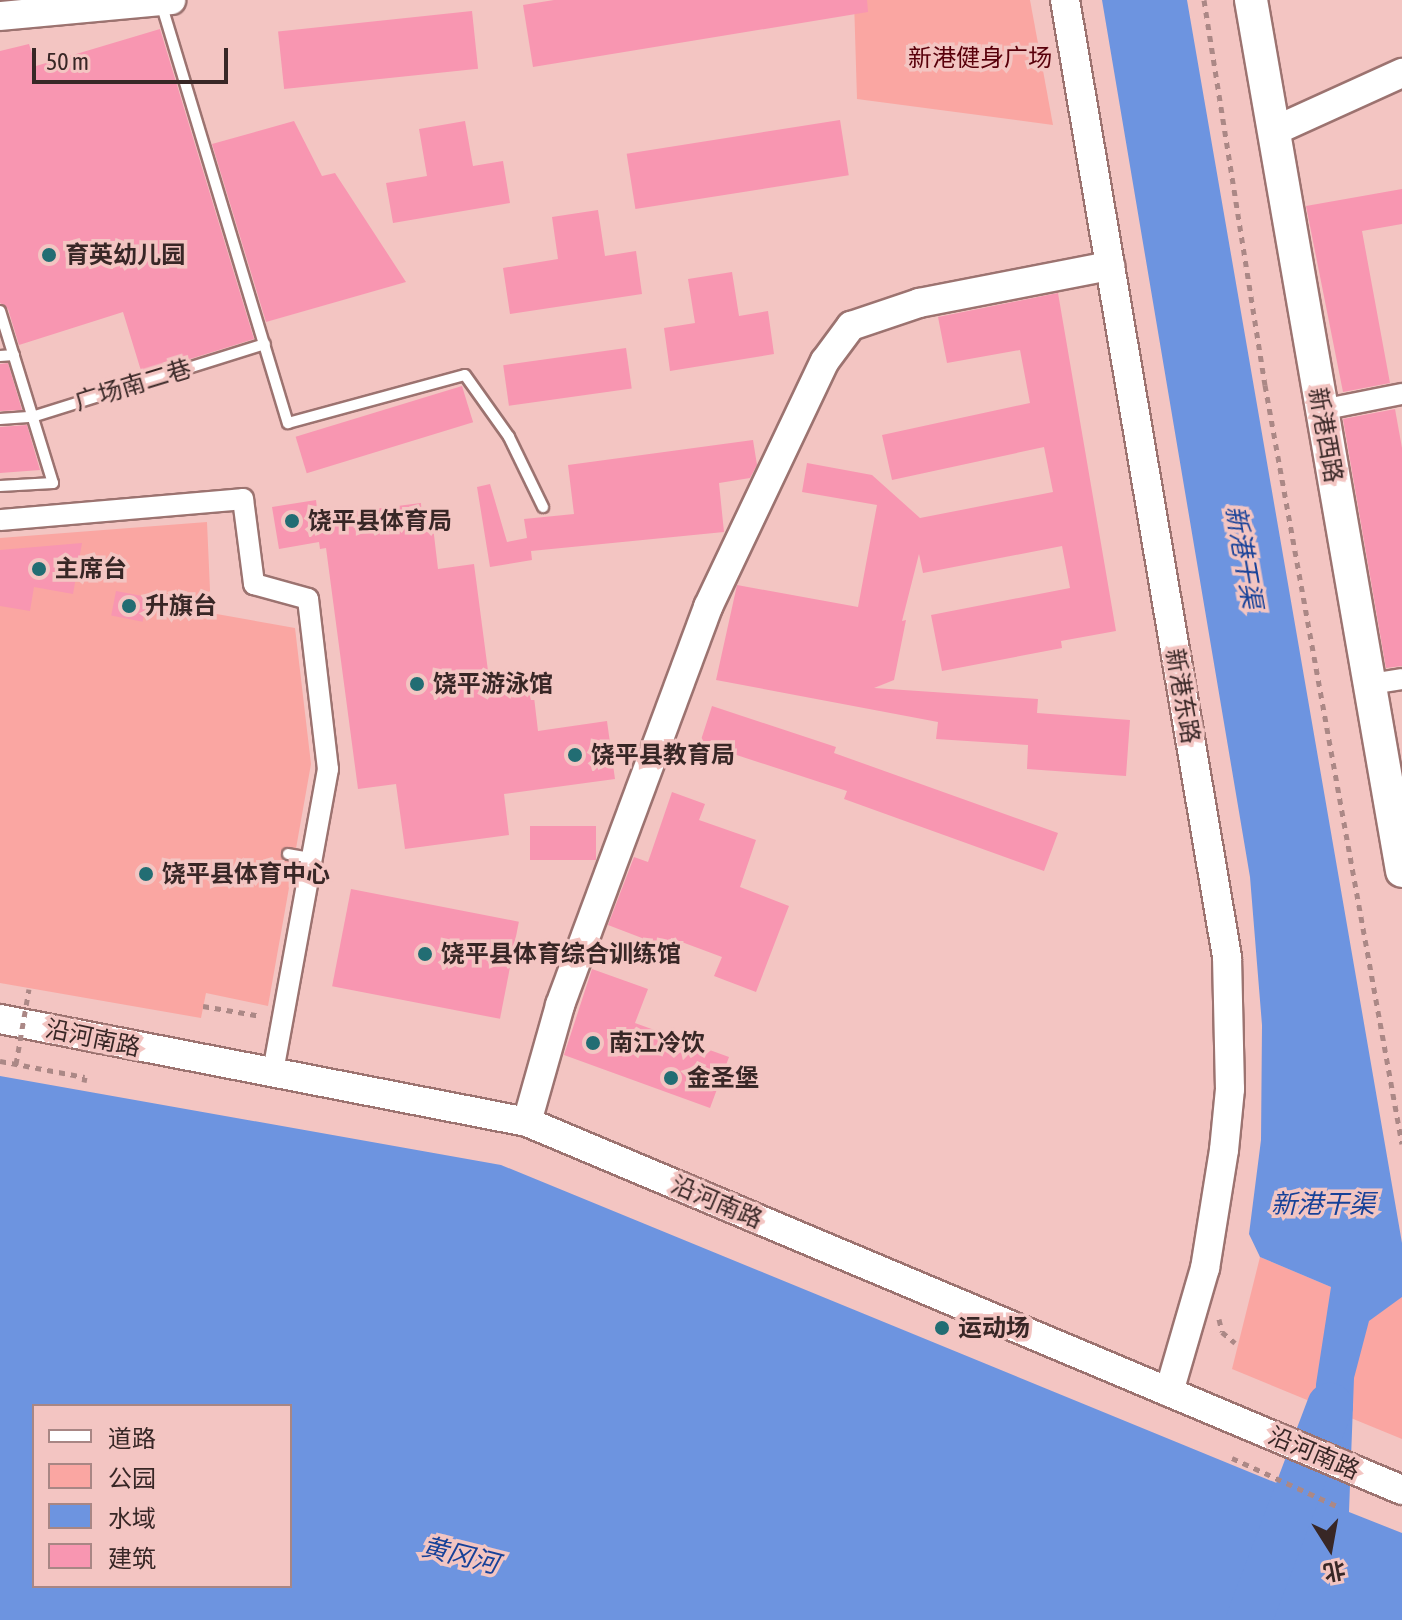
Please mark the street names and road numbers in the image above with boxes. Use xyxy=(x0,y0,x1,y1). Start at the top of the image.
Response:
street label: 广场南二巷 xyxy=(71,354,195,416)
street label: 新港西路 xyxy=(1303,385,1349,485)
street label: 新港东路 xyxy=(1160,646,1206,746)
street label: 沿河南路 xyxy=(43,1014,143,1062)
street label: 沿河南路 xyxy=(667,1170,767,1234)
street label: 沿河南路 xyxy=(1264,1421,1364,1485)

